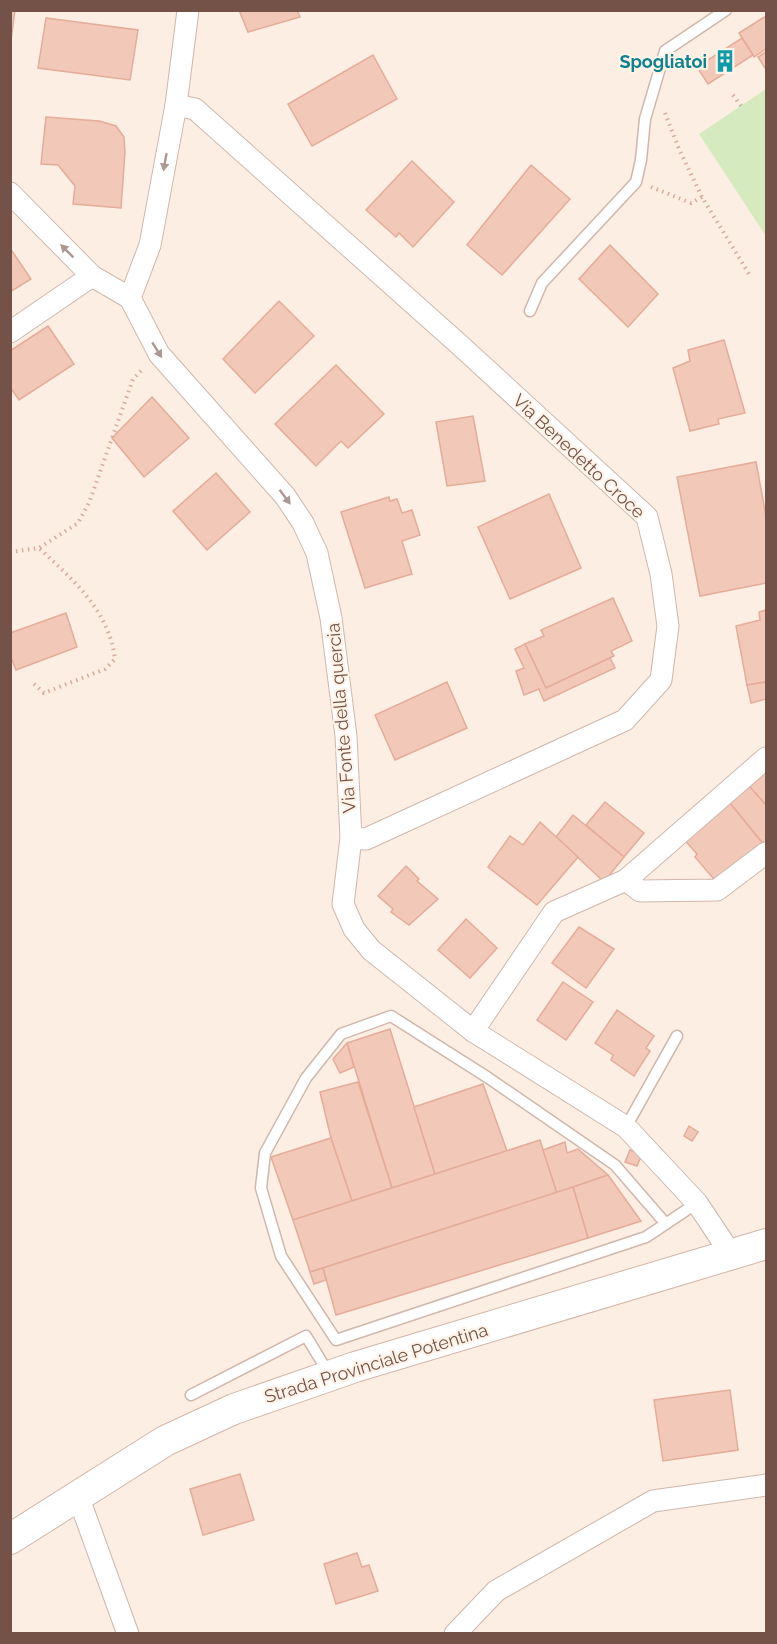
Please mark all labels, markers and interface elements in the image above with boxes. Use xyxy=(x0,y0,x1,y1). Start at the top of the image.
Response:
building icon: Spogliatoi xyxy=(712,48,738,74)
place label: Spogliatoi xyxy=(619,51,707,72)
one-way arrow xyxy=(161,153,170,172)
one-way arrow xyxy=(60,245,74,259)
one-way arrow xyxy=(152,342,163,358)
street label: Via Benedetto Croce xyxy=(509,390,650,523)
one-way arrow xyxy=(279,488,291,504)
street label: Via Fonte della quercia xyxy=(322,622,360,814)
street label: Strada Provinciale Potentina xyxy=(262,1319,490,1407)

